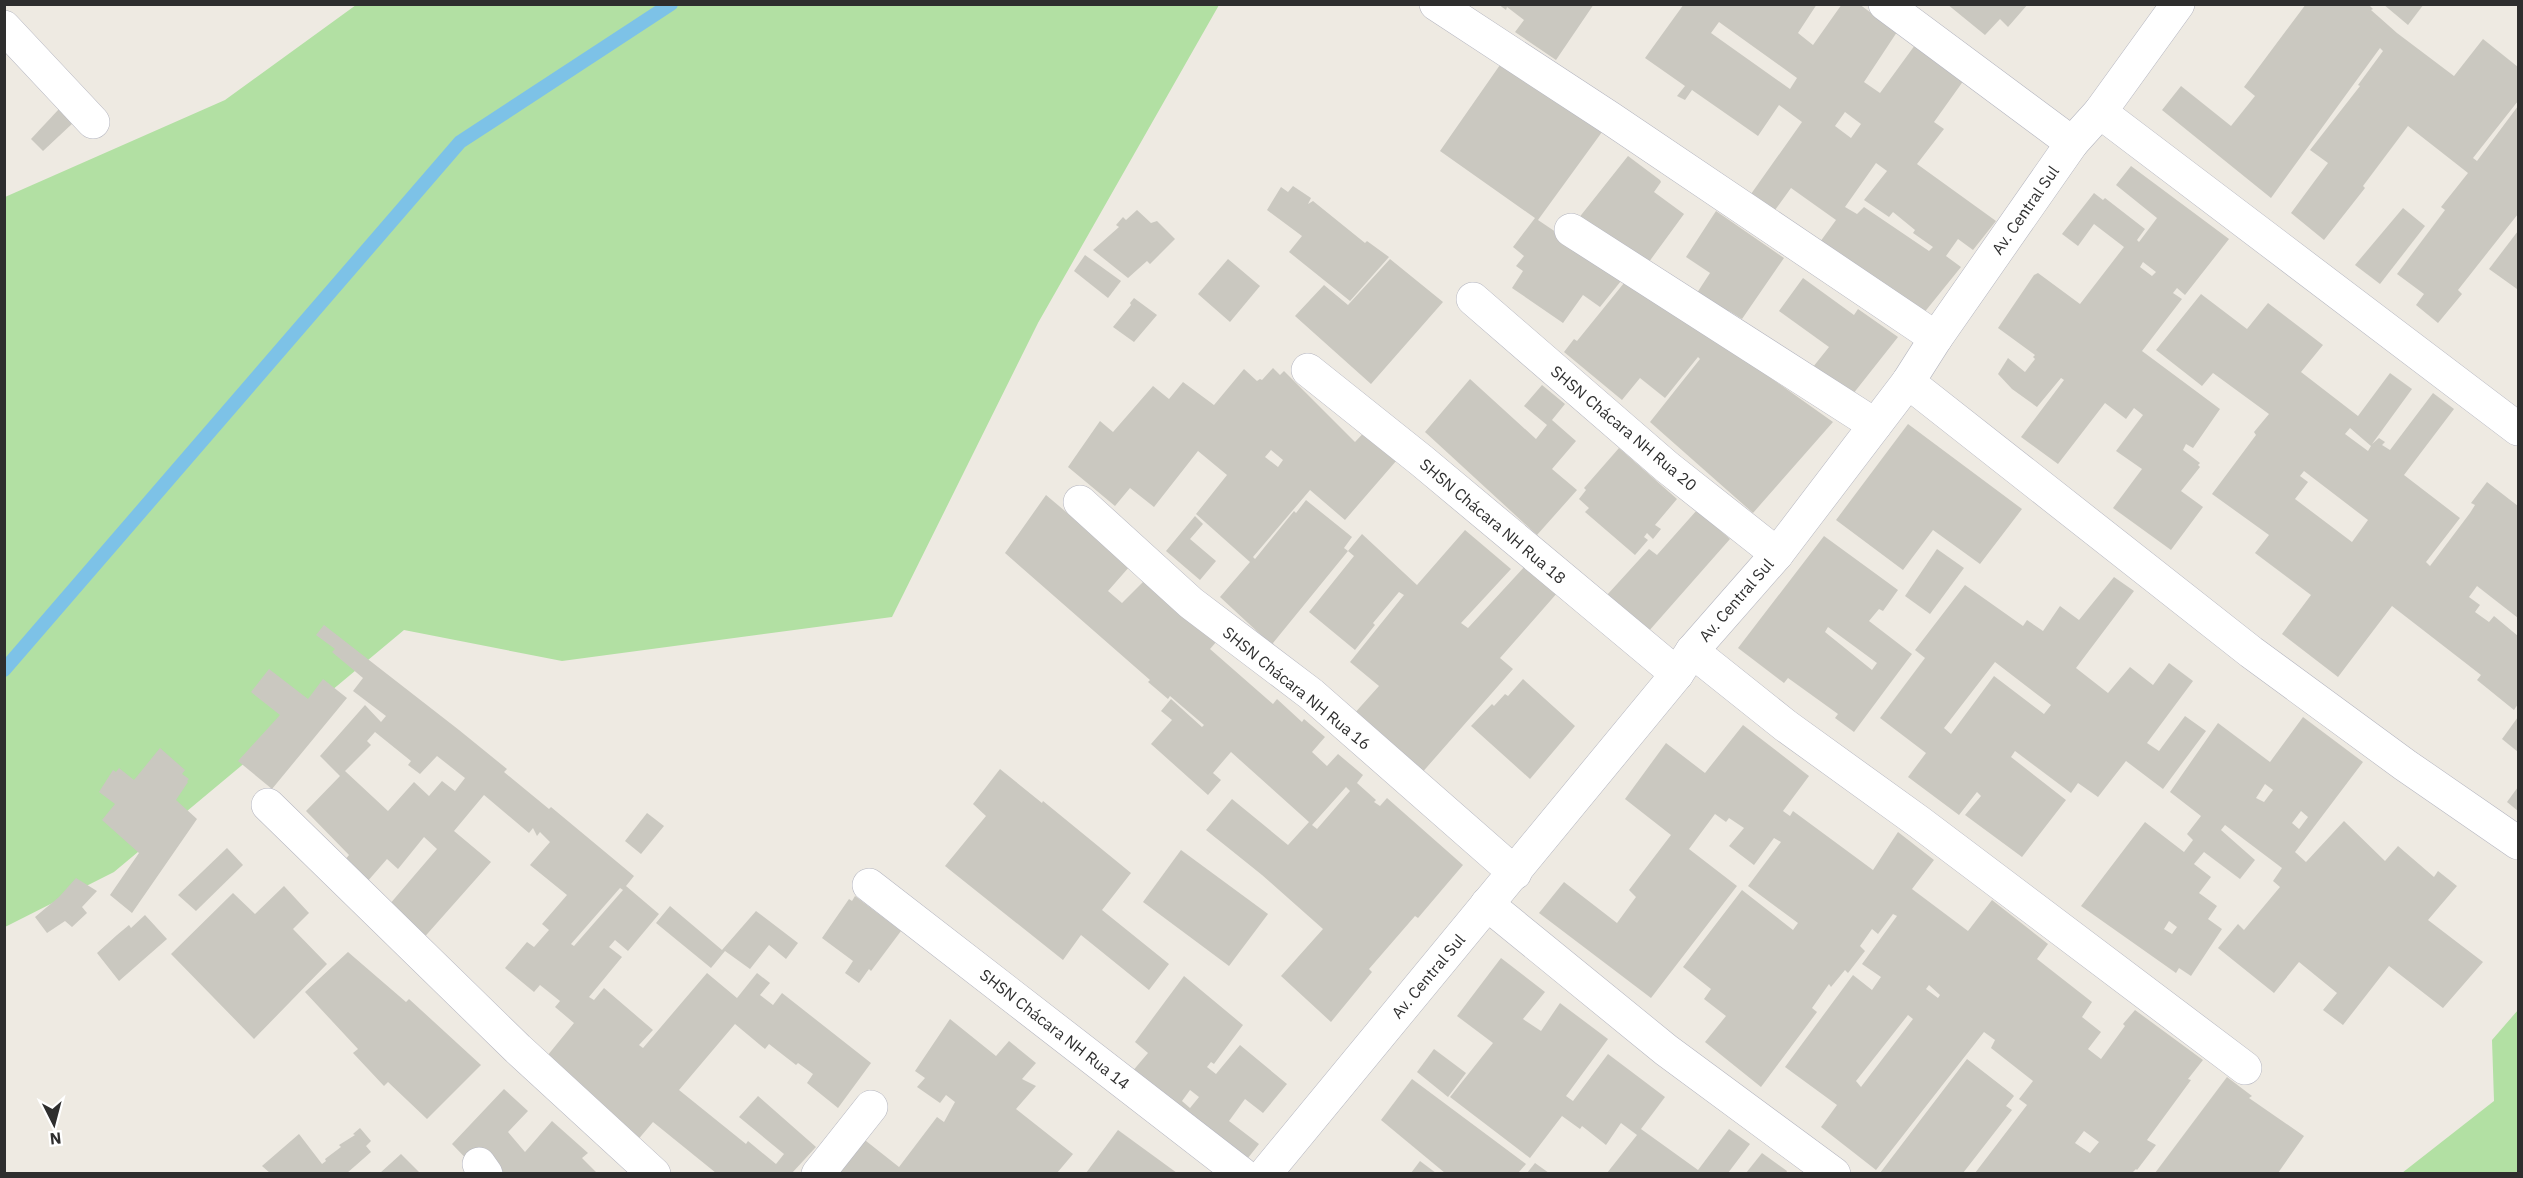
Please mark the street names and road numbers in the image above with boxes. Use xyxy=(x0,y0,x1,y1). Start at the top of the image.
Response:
street label: Av. Central Sul xyxy=(1987,162,2063,258)
street label: SHSN Chácara NH Rua 20 xyxy=(1547,361,1701,495)
street label: SHSN Chácara NH Rua 18 xyxy=(1416,454,1570,588)
street label: Av. Central Sul xyxy=(1694,554,1778,646)
street label: SHSN Chácara NH Rua 16 xyxy=(1219,622,1375,754)
street label: Av. Central Sul xyxy=(1387,930,1469,1022)
street label: SHSN Chácara NH Rua 14 xyxy=(976,964,1134,1094)

